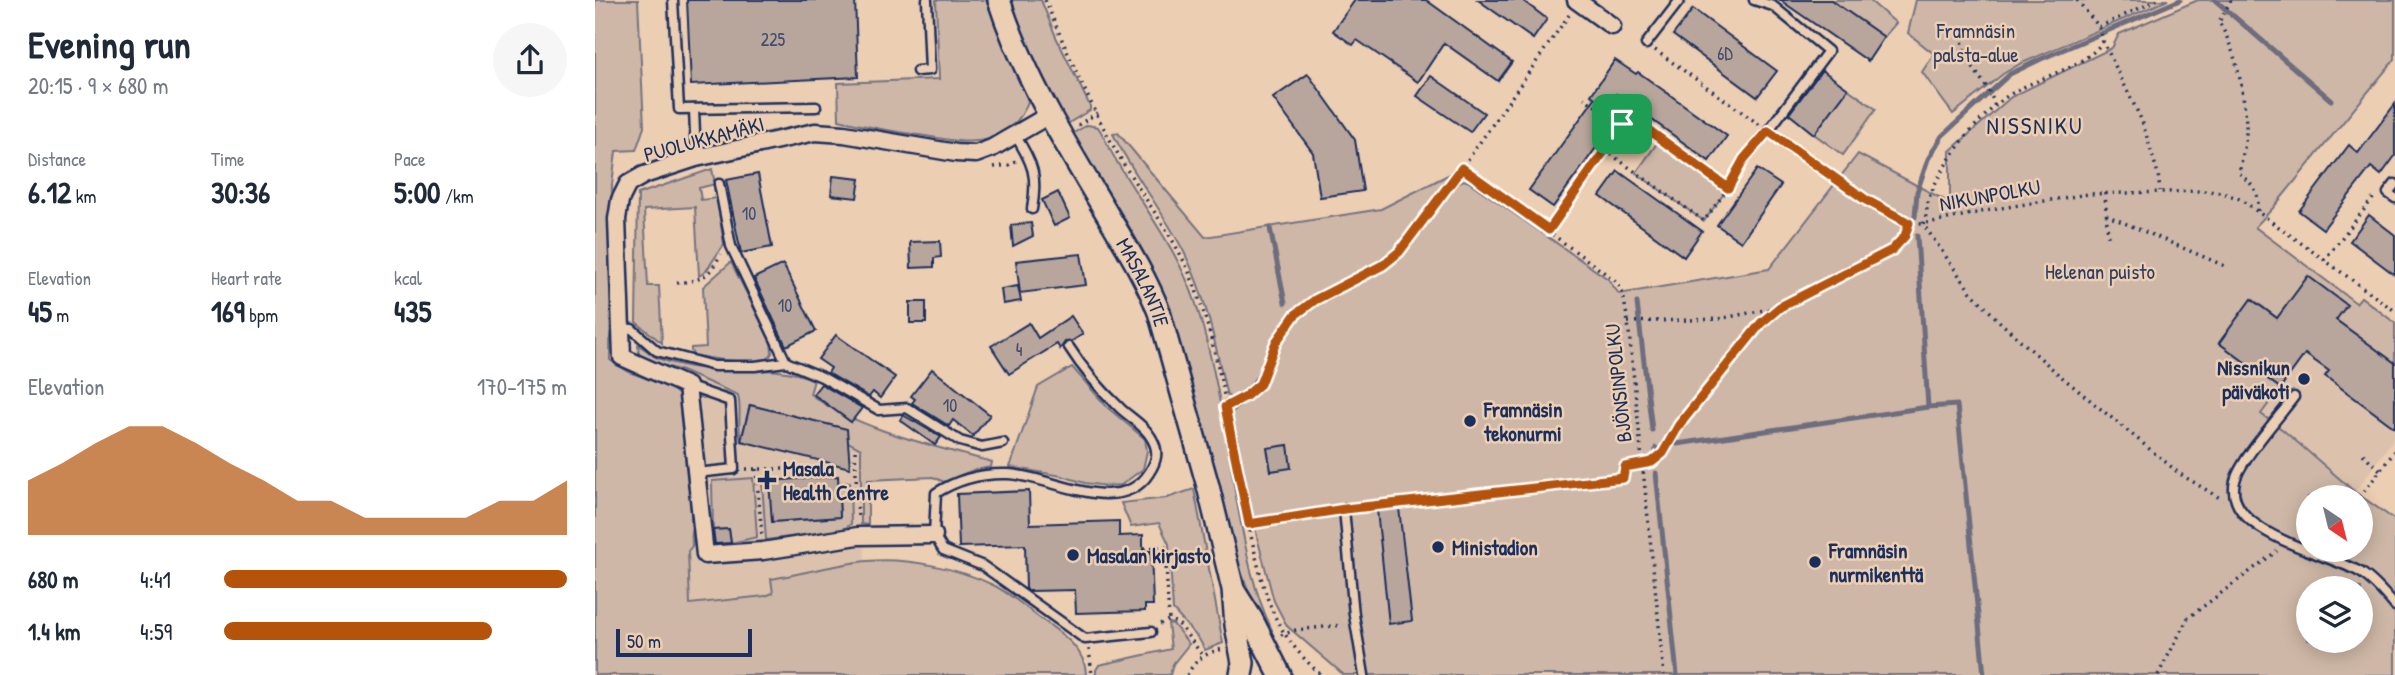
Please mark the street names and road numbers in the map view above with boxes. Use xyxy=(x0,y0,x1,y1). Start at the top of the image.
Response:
street label: PUOLUKKAMÄKI xyxy=(641,109,767,169)
street label: NIKUNPOLKU xyxy=(1937,172,2043,218)
street label: MASALANTIE xyxy=(1110,232,1177,330)
street label: BJÖNSINPOLKU xyxy=(1597,322,1639,444)

